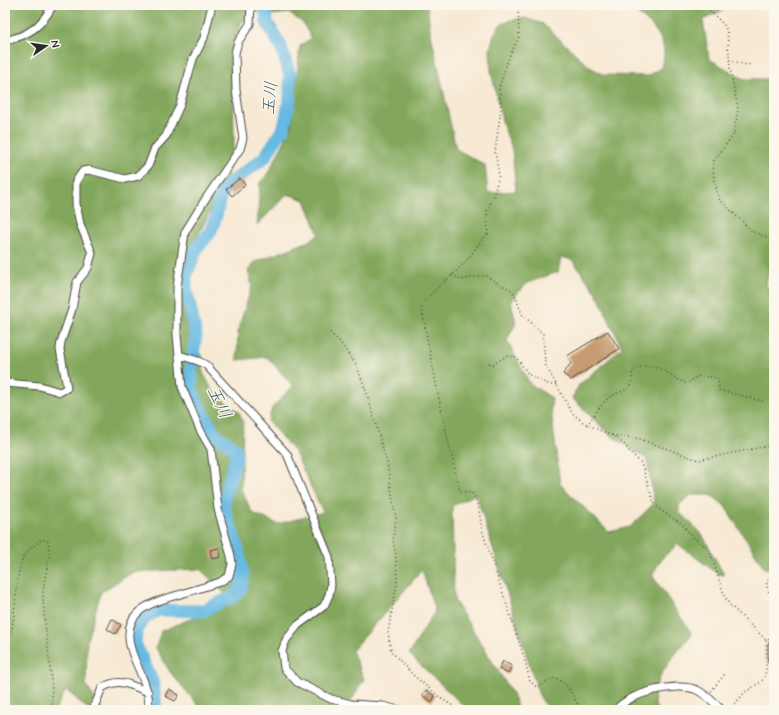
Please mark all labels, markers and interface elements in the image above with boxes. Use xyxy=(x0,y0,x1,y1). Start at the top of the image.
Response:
north arrow xyxy=(26,26,66,66)
text: N xyxy=(47,39,62,49)
water label: 玉川 xyxy=(257,80,283,116)
water label: 玉川 xyxy=(202,382,236,423)

